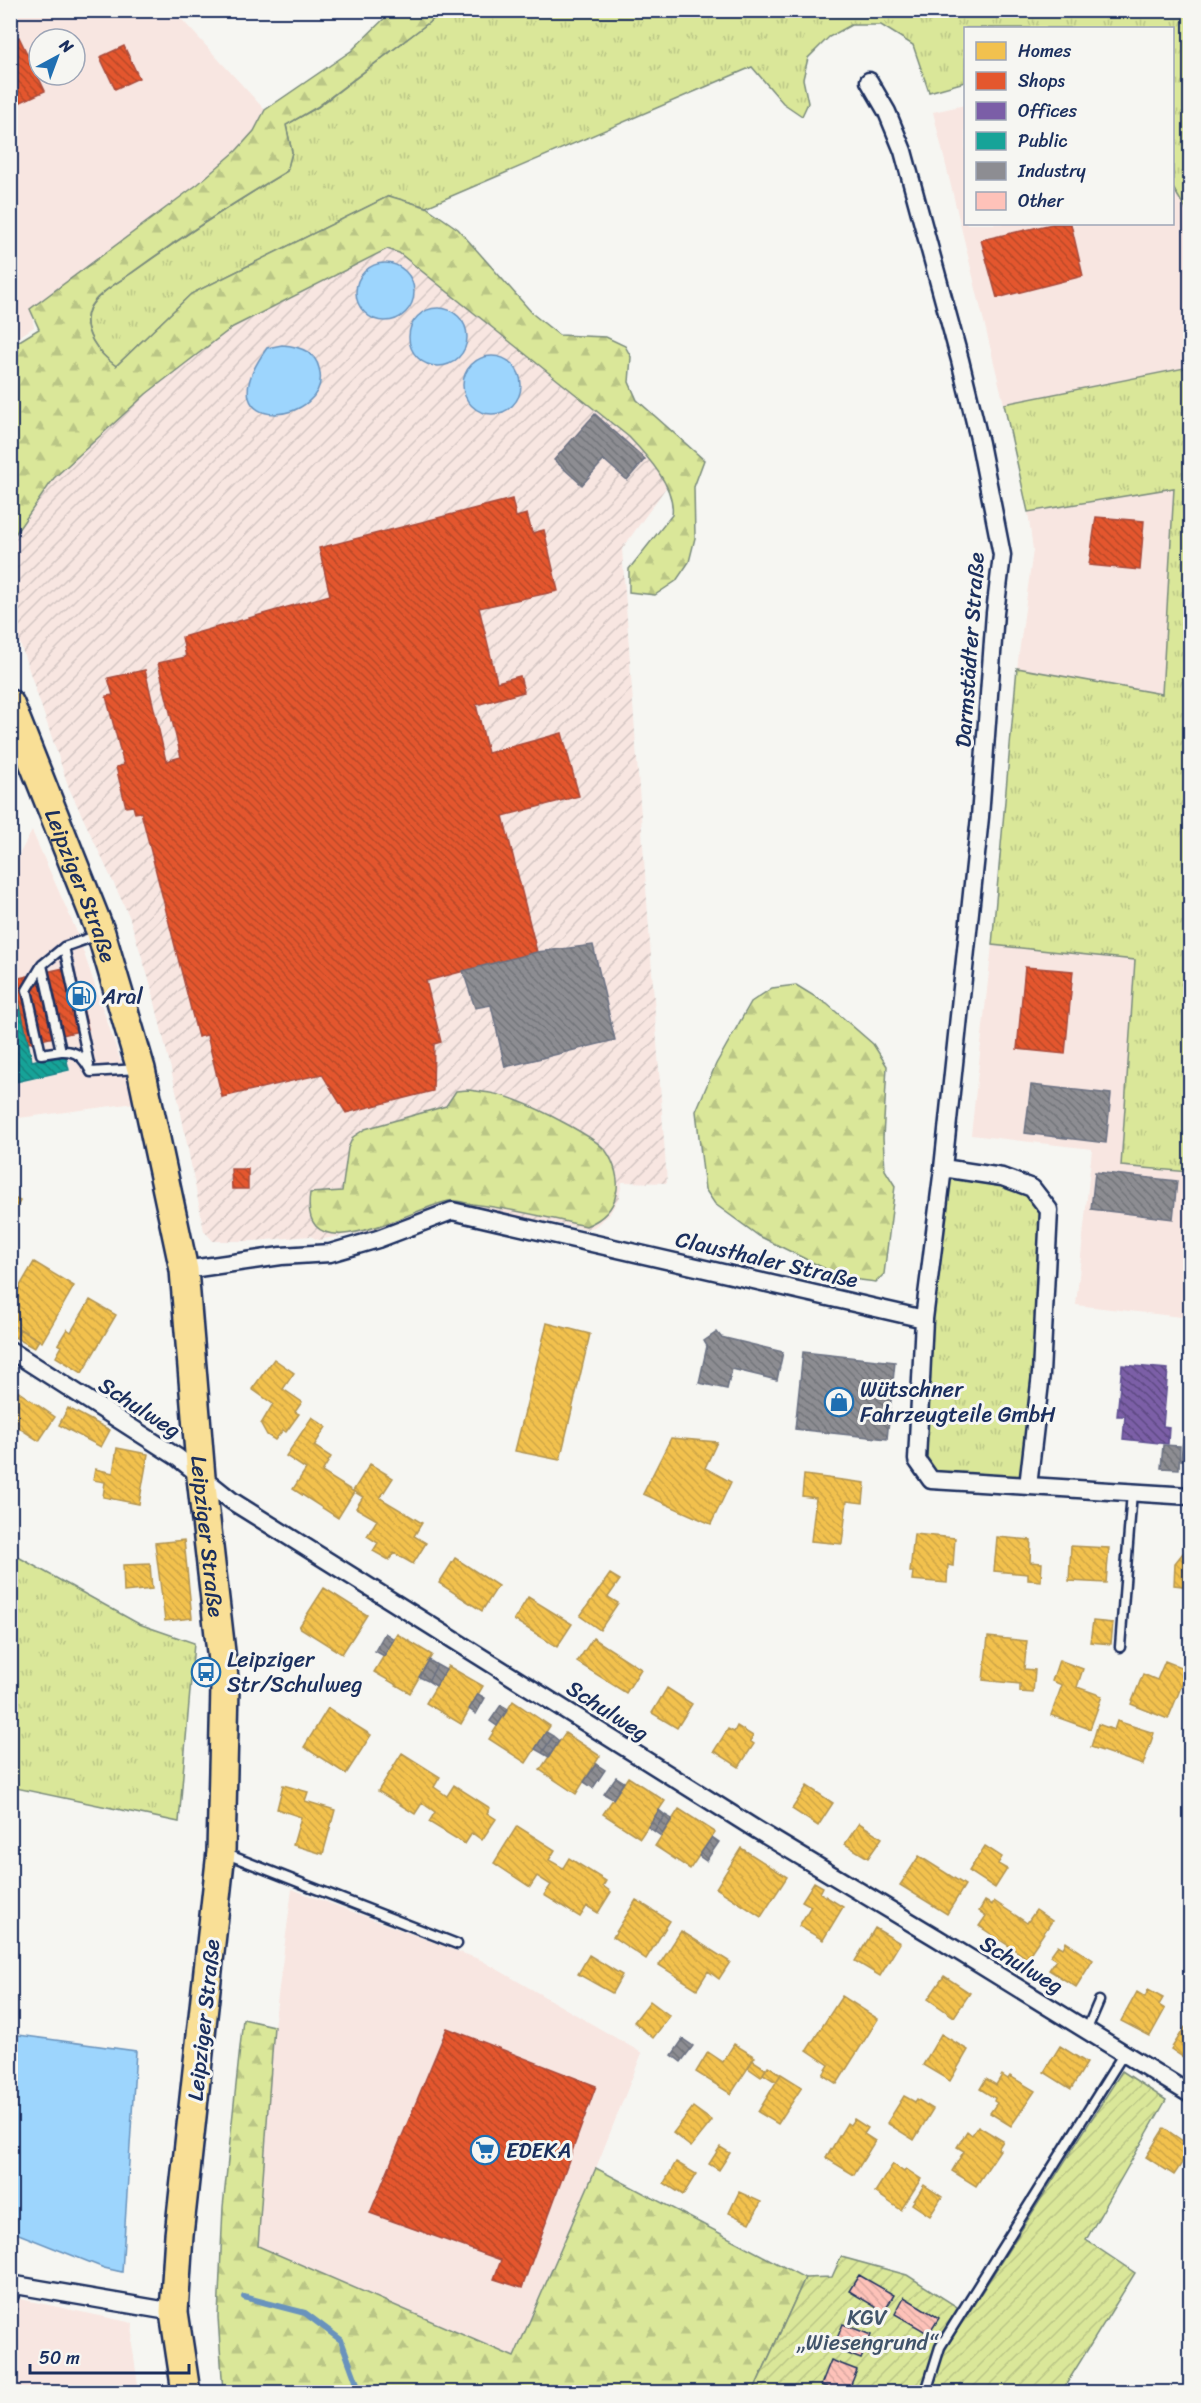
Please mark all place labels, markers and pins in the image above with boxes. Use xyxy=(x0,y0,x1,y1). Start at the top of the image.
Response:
place label: Aral xyxy=(101,977,143,1016)
fuel station icon: Aral xyxy=(65,980,97,1012)
place label: Wütschner Fahrzeugteile GmbH xyxy=(860,1370,1056,1434)
shop icon: Wütschner Fahrzeugteile GmbH xyxy=(823,1386,855,1418)
place label: Leipziger Str/Schulweg xyxy=(227,1640,362,1704)
bus stop icon: Leipziger Str/Schulweg xyxy=(190,1656,222,1688)
place label: EDEKA xyxy=(506,2131,571,2170)
supermarket icon: EDEKA xyxy=(469,2134,501,2166)

